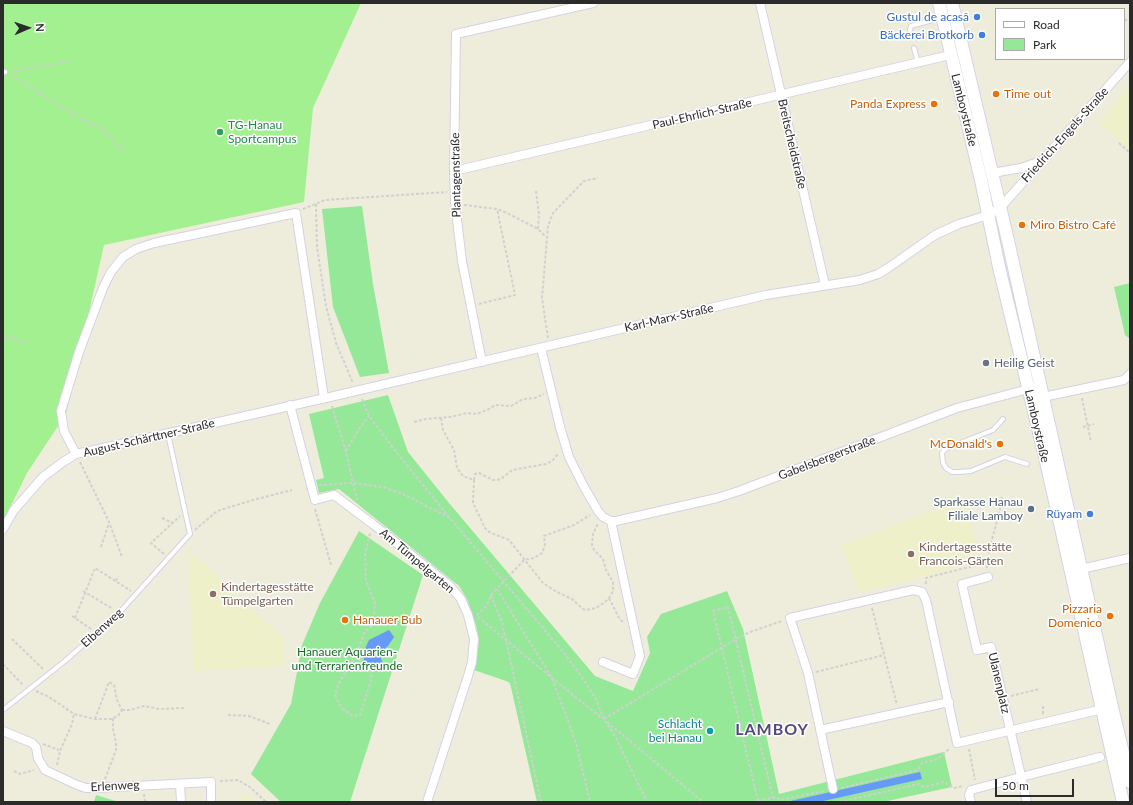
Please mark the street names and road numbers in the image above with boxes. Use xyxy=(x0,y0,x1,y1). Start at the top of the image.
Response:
street label: Lamboystraße xyxy=(948,72,980,148)
street label: Friedrich-Engels-Straße xyxy=(1018,84,1112,186)
street label: Paul-Ehrlich-Straße xyxy=(651,96,753,132)
street label: Breitscheidstraße xyxy=(775,98,809,190)
street label: Plantagenstraße xyxy=(448,132,464,218)
street label: Karl-Marx-Straße xyxy=(623,301,715,335)
street label: Lamboystraße xyxy=(1022,388,1052,464)
street label: August-Schärttner-Straße xyxy=(82,416,216,460)
street label: Gabelsbergerstraße xyxy=(776,433,878,483)
street label: Am Tümpelgarten xyxy=(377,526,457,596)
street label: Eibenweg xyxy=(78,605,126,651)
street label: Ulanenplatz xyxy=(985,651,1013,715)
street label: Erlenweg xyxy=(90,778,140,794)

